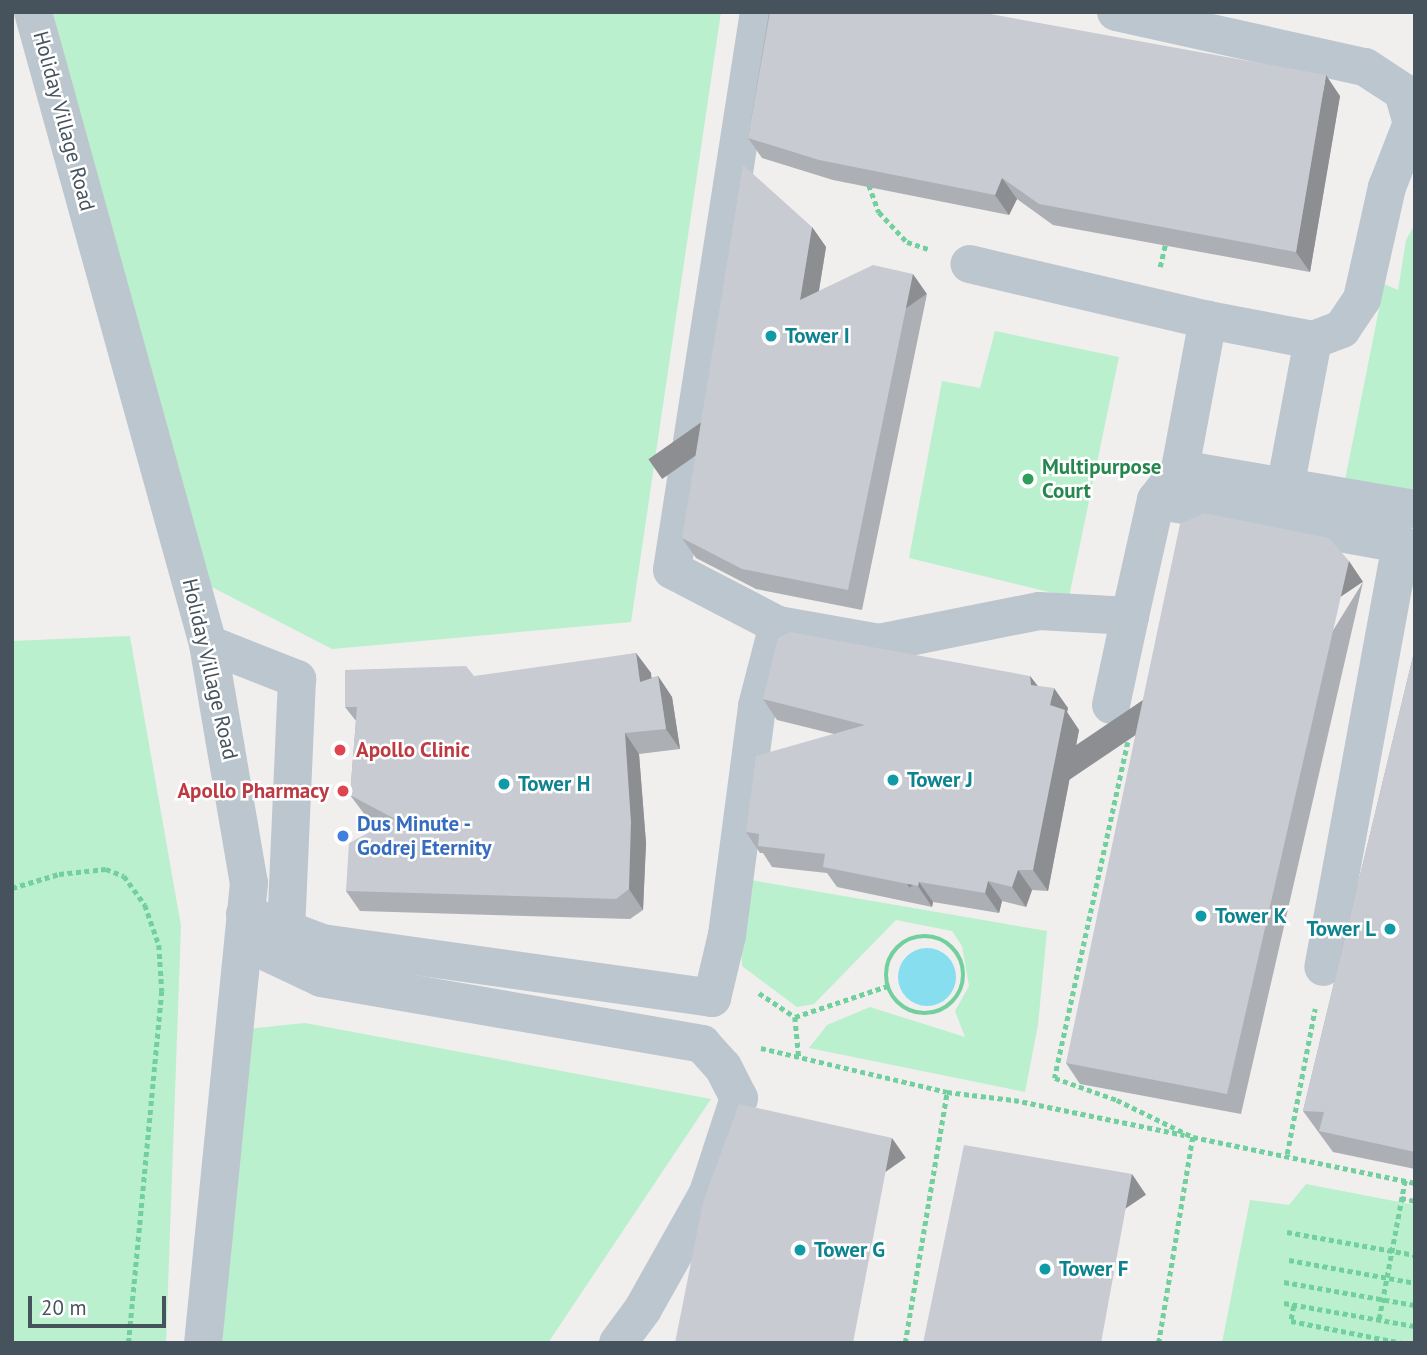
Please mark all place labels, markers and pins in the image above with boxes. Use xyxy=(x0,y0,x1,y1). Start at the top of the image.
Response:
place label: Tower I xyxy=(785,323,850,349)
marker: Tower I xyxy=(763,328,779,344)
place label: Multipurpose Court xyxy=(1042,454,1161,504)
marker: Multipurpose Court xyxy=(1020,471,1036,487)
place label: Apollo Clinic xyxy=(356,737,470,763)
marker: Apollo Clinic xyxy=(330,740,350,760)
place label: Tower J xyxy=(907,767,973,793)
place label: Tower H xyxy=(518,771,590,797)
marker: Tower J xyxy=(885,772,901,788)
marker: Tower H xyxy=(496,776,512,792)
place label: Apollo Pharmacy xyxy=(177,778,329,804)
marker: Apollo Pharmacy xyxy=(335,783,351,799)
place label: Dus Minute - Godrej Eternity xyxy=(357,811,492,861)
marker: Dus Minute - Godrej Eternity xyxy=(335,828,351,844)
place label: Tower K xyxy=(1215,903,1287,929)
marker: Tower K xyxy=(1193,908,1209,924)
place label: Tower L xyxy=(1307,916,1376,942)
marker: Tower L xyxy=(1382,921,1398,937)
place label: Tower G xyxy=(814,1237,885,1263)
marker: Tower G xyxy=(792,1242,808,1258)
place label: Tower F xyxy=(1059,1256,1128,1282)
marker: Tower F xyxy=(1037,1261,1053,1277)

